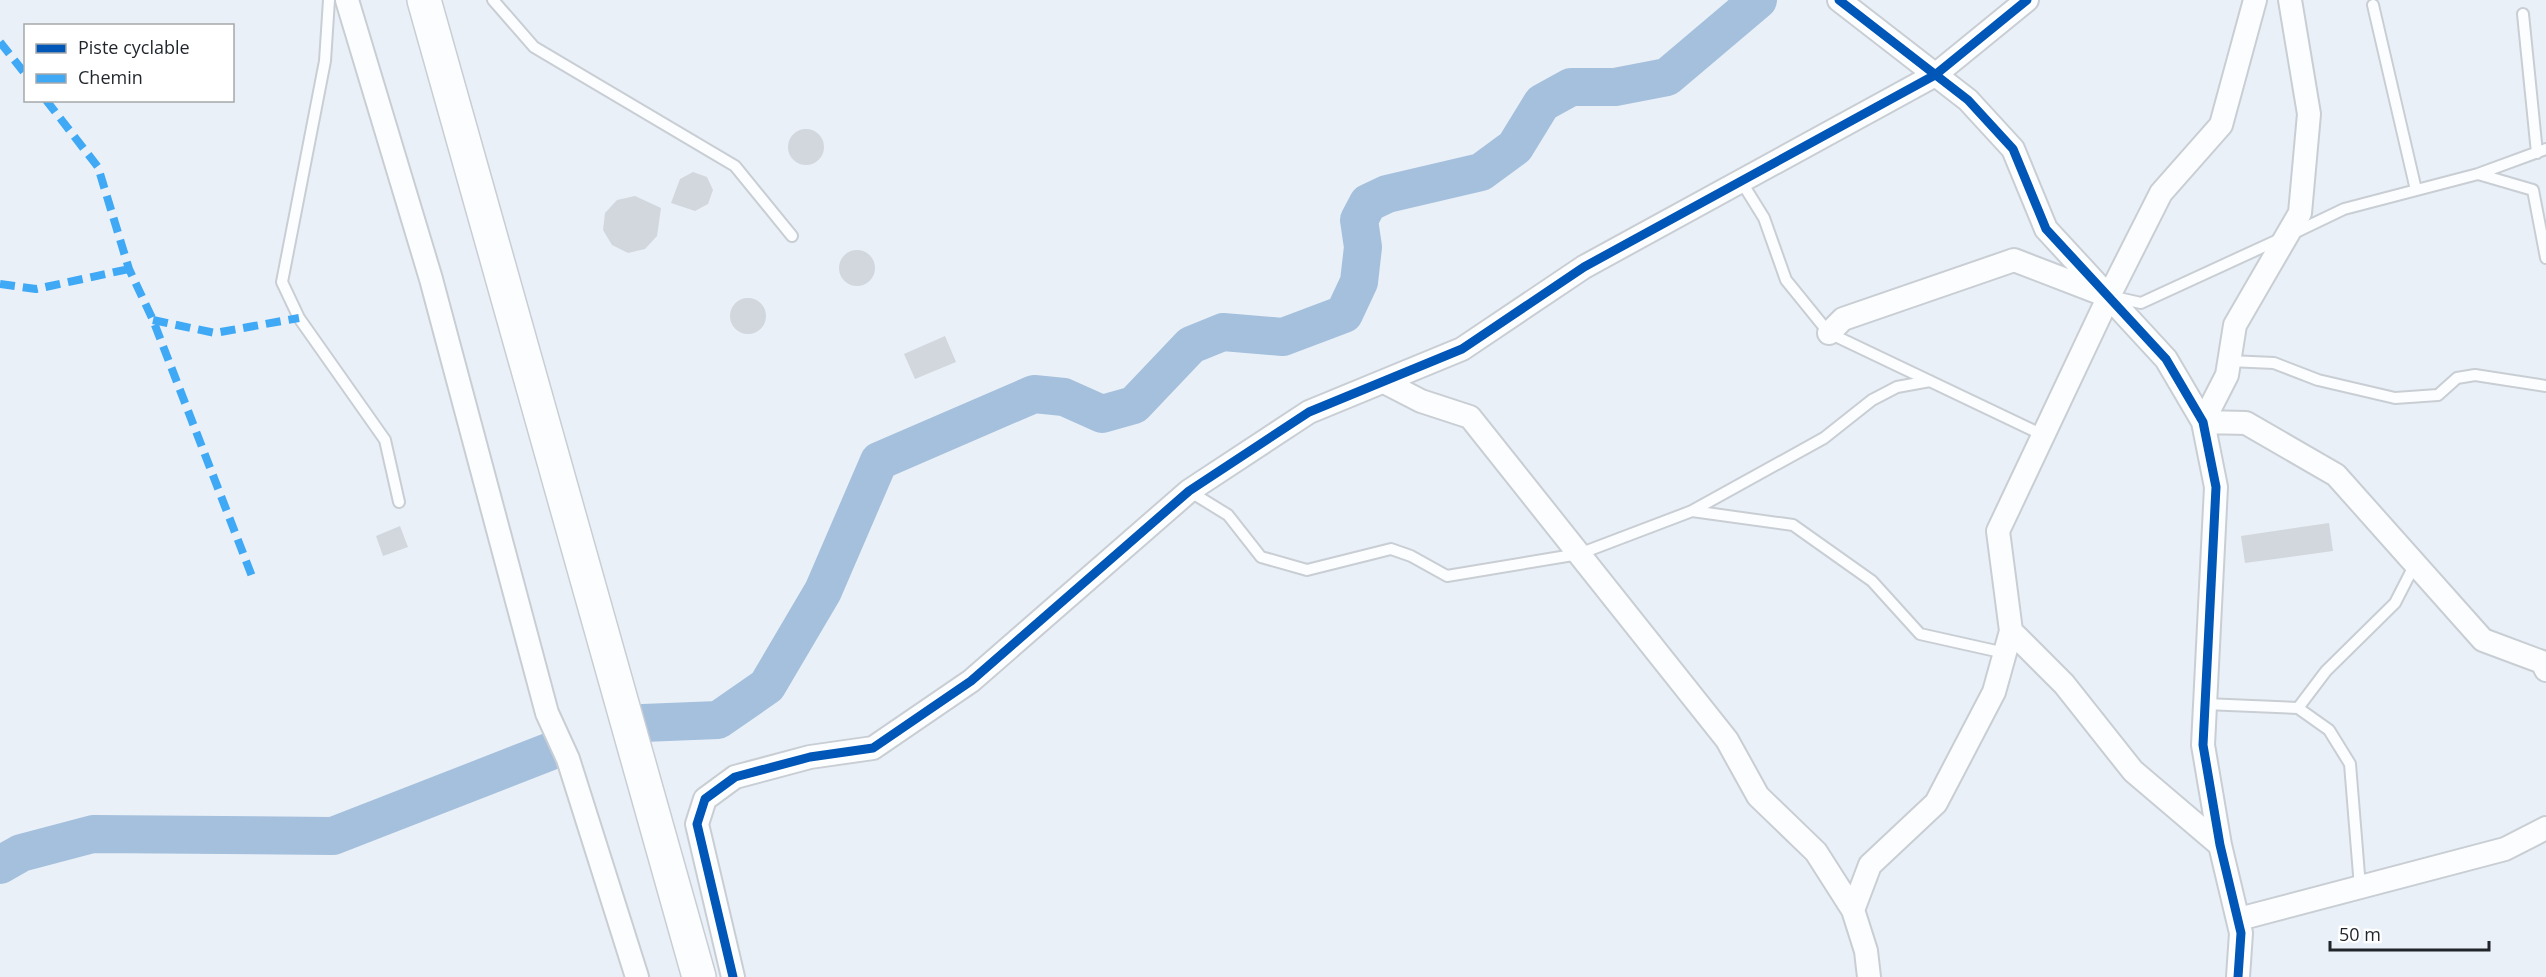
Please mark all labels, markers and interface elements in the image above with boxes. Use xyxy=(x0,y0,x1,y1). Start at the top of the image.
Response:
legend xyxy=(24,24,234,102)
text: Piste cyclable xyxy=(78,35,190,59)
text: Chemin xyxy=(78,65,143,89)
scale bar xyxy=(2330,914,2489,952)
text: 50 m xyxy=(2339,922,2381,946)

